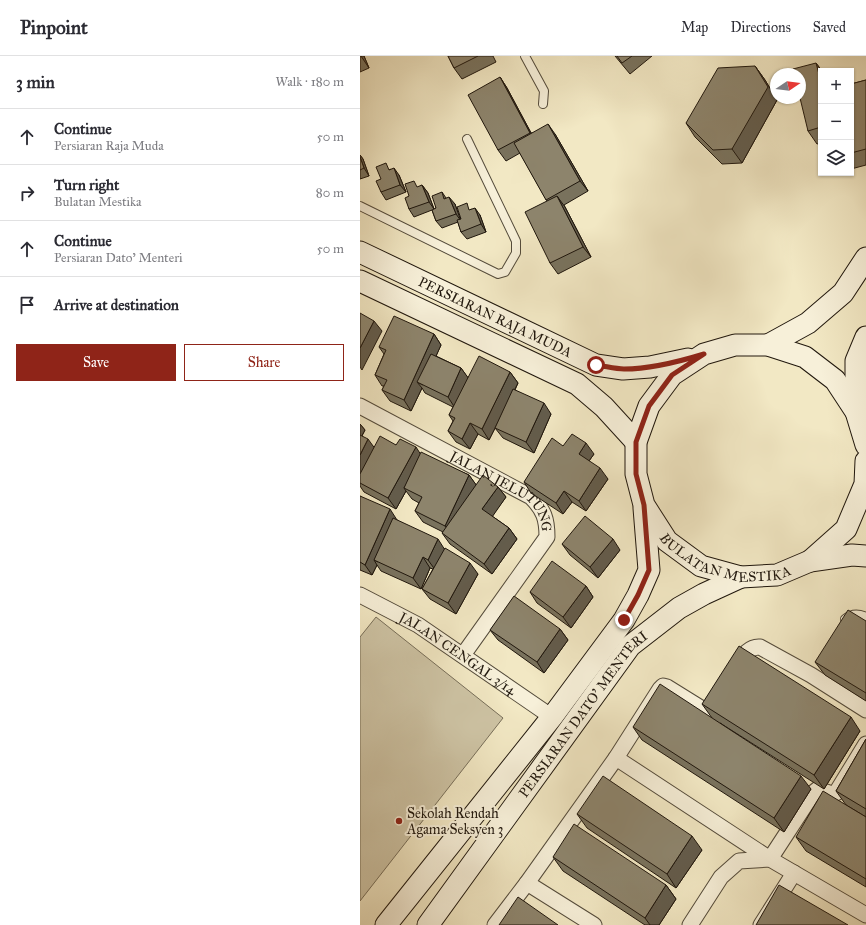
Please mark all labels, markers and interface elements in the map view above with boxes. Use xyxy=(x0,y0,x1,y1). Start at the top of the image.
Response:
text: Pinpoint xyxy=(20,16,88,39)
text: Map xyxy=(681,19,708,36)
text: Directions xyxy=(730,19,791,36)
text: Saved xyxy=(813,19,846,36)
north arrow xyxy=(770,68,806,104)
map controls xyxy=(818,68,854,176)
button: + xyxy=(818,68,854,104)
text: 3 min xyxy=(16,72,55,93)
text: Walk · 180 m xyxy=(275,74,344,90)
button: − xyxy=(818,104,854,140)
text: Continue xyxy=(54,120,112,138)
icon: ahead xyxy=(16,126,38,148)
text: 50 m xyxy=(317,129,344,145)
text: Persiaran Raja Muda xyxy=(54,138,164,154)
button: layers xyxy=(818,140,854,176)
text: Turn right xyxy=(54,176,119,194)
icon: right xyxy=(16,182,38,204)
text: 80 m xyxy=(316,185,344,201)
text: Bulatan Mestika xyxy=(54,194,142,210)
text: Continue xyxy=(54,232,112,250)
icon: ahead xyxy=(16,238,38,260)
text: 50 m xyxy=(317,241,344,257)
text: Persiaran Dato' Menteri xyxy=(54,250,183,266)
street label: PERSIARAN RAJA MUDA xyxy=(416,273,575,361)
icon: arrive xyxy=(16,294,38,316)
text: Arrive at destination xyxy=(54,296,179,314)
button: Save xyxy=(16,344,176,381)
button: Share xyxy=(184,344,344,381)
route start xyxy=(587,356,605,374)
street label: JALAN JELUTUNG xyxy=(445,446,555,532)
street label: BULATAN MESTIKA xyxy=(656,531,794,586)
street label: JALAN CENGAL 3/14 xyxy=(394,608,520,699)
route end xyxy=(615,611,633,629)
street label: PERSIARAN DATO' MENTERI xyxy=(515,628,651,801)
place label: Sekolah Rendah Agama Seksyen 3 xyxy=(406,805,503,838)
marker: Sekolah Rendah Agama Seksyen 3 xyxy=(394,816,404,826)

